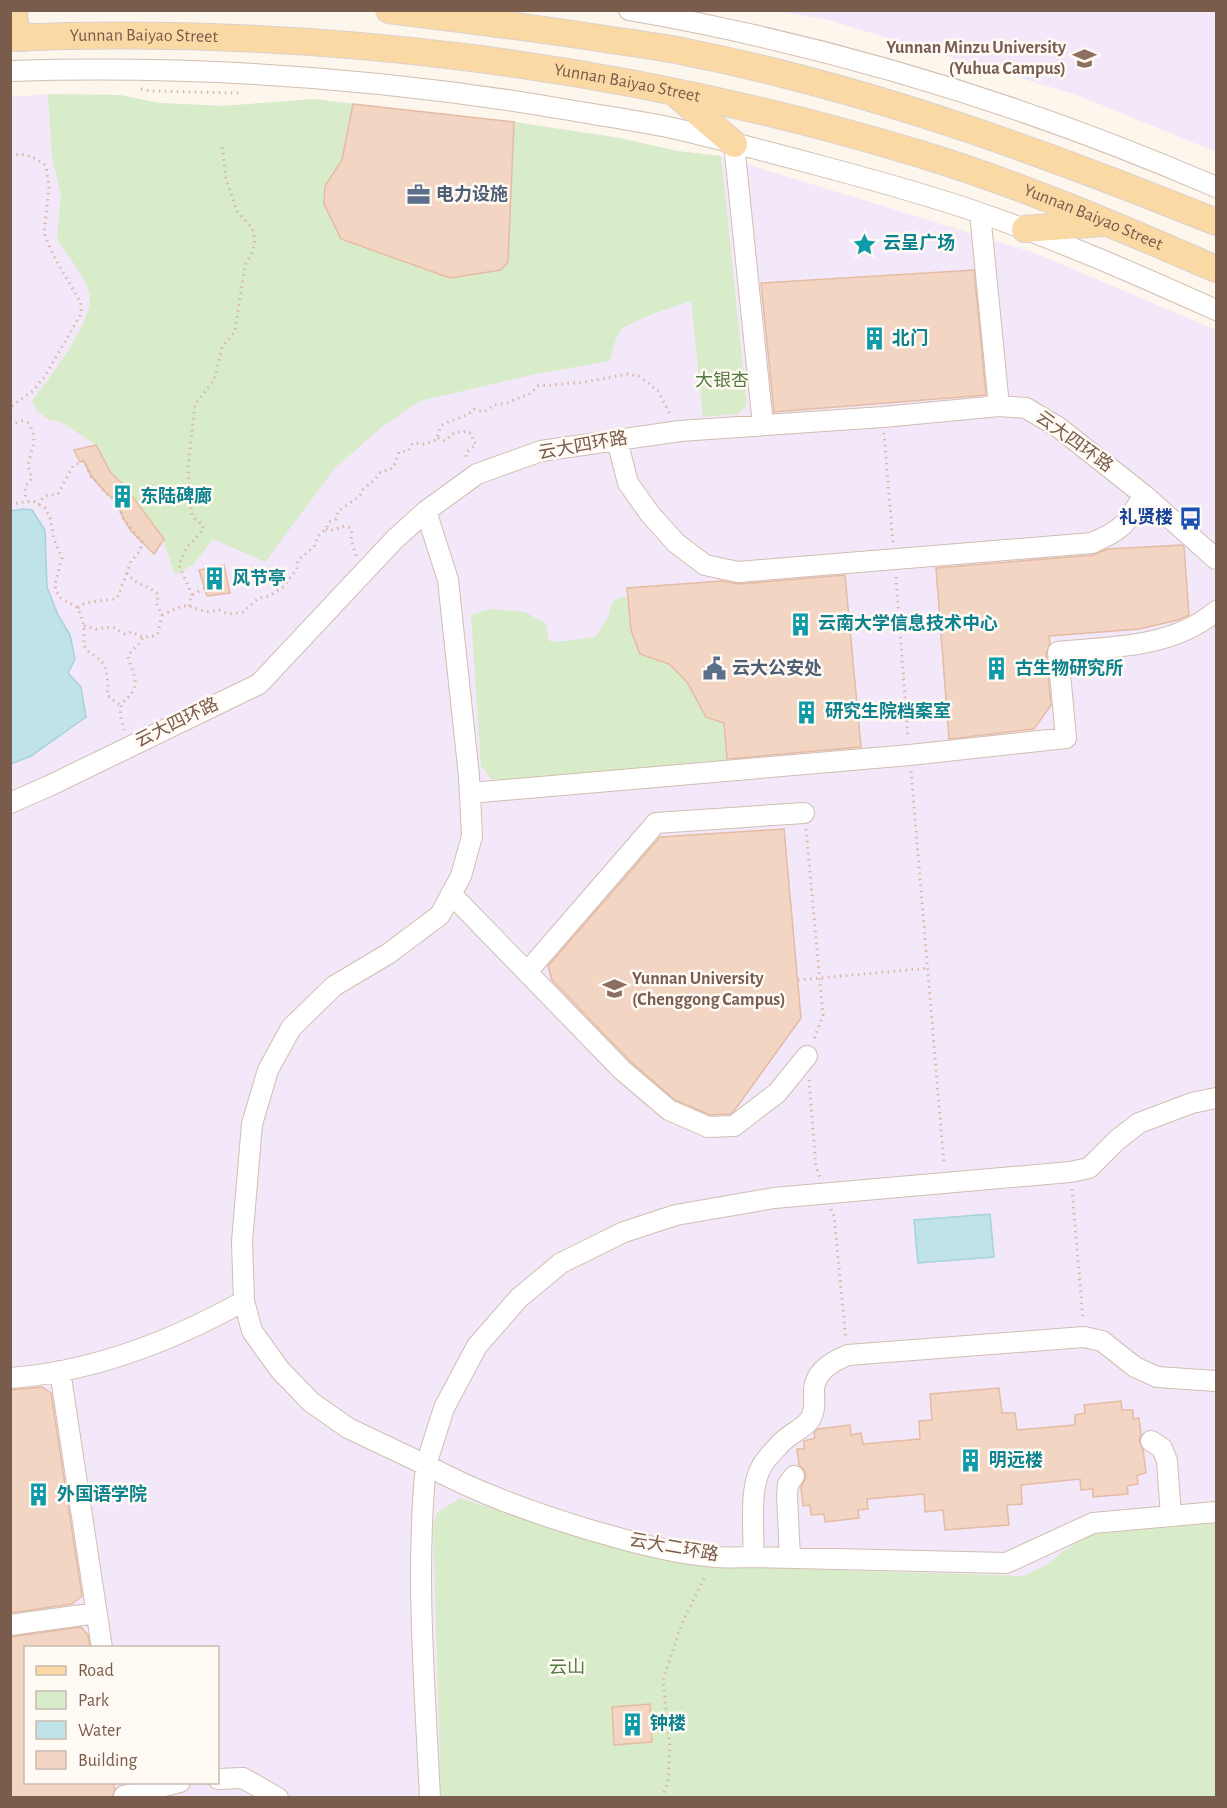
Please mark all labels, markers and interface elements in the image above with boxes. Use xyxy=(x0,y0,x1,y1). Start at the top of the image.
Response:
street label: Yunnan Baiyao Street xyxy=(70,27,219,46)
place label: Yunnan Minzu University (Yuhua Campus) xyxy=(886,39,1067,78)
school or university icon: Yunnan Minzu University (Yuhua Campus) xyxy=(1071,45,1097,71)
street label: Yunnan Baiyao Street xyxy=(552,61,702,106)
street label: Yunnan Baiyao Street xyxy=(1021,181,1165,254)
office icon: 电力设施 xyxy=(405,182,431,208)
place label: 电力设施 xyxy=(436,184,508,204)
place icon: 云呈广场 xyxy=(852,231,878,257)
place label: 云呈广场 xyxy=(883,233,955,253)
building icon: 北门 xyxy=(861,326,887,352)
place label: 北门 xyxy=(892,328,928,348)
park label: 大银杏 xyxy=(695,370,749,390)
street label: 云大四环路 xyxy=(1032,407,1117,476)
street label: 云大四环路 xyxy=(537,427,629,463)
building icon: 东陆碑廊 xyxy=(109,484,135,510)
place label: 东陆碑廊 xyxy=(140,486,212,506)
bus stop icon: 礼贤楼 xyxy=(1178,505,1204,531)
place label: 礼贤楼 xyxy=(1119,507,1173,527)
building icon: 风节亭 xyxy=(201,566,227,592)
place label: 风节亭 xyxy=(232,568,286,588)
building icon: 云南大学信息技术中心 xyxy=(787,611,813,637)
place label: 云南大学信息技术中心 xyxy=(818,613,998,633)
public building icon: 云大公安处 xyxy=(701,656,727,682)
building icon: 古生物研究所 xyxy=(984,656,1010,682)
place label: 云大公安处 xyxy=(732,658,822,678)
place label: 古生物研究所 xyxy=(1015,658,1123,678)
street label: 云大四环路 xyxy=(132,693,221,751)
building icon: 研究生院档案室 xyxy=(794,699,820,725)
place label: 研究生院档案室 xyxy=(825,701,951,721)
place label: Yunnan University (Chenggong Campus) xyxy=(632,970,786,1009)
school or university icon: Yunnan University (Chenggong Campus) xyxy=(601,976,627,1002)
building icon: 明远楼 xyxy=(958,1448,984,1474)
place label: 明远楼 xyxy=(989,1450,1043,1470)
building icon: 外国语学院 xyxy=(26,1482,52,1508)
place label: 外国语学院 xyxy=(57,1484,147,1504)
street label: 云大二环路 xyxy=(628,1529,720,1565)
legend xyxy=(24,1646,219,1784)
park label: 云山 xyxy=(549,1657,585,1677)
text: Road xyxy=(78,1662,114,1680)
text: Park xyxy=(78,1692,110,1710)
building icon: 钟楼 xyxy=(619,1711,645,1737)
place label: 钟楼 xyxy=(650,1713,686,1733)
text: Water xyxy=(78,1722,121,1740)
text: Building xyxy=(78,1752,138,1770)

